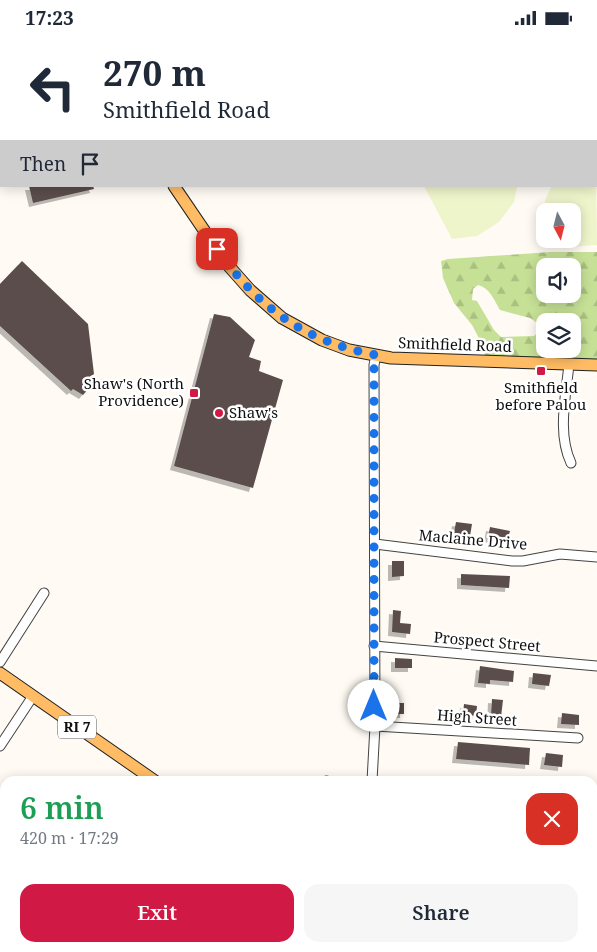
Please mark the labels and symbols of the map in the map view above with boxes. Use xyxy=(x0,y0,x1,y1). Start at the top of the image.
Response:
north arrow xyxy=(536,203,581,247)
pin xyxy=(196,228,238,270)
street label: Smithfield Road xyxy=(398,332,512,356)
marker: Smithfield before Palou xyxy=(535,365,547,377)
place label: Shaw's (North Providence) xyxy=(84,373,184,410)
place label: Smithfield before Palou xyxy=(496,377,587,414)
marker: Shaw's (North Providence) xyxy=(188,387,200,399)
place label: Shaw's xyxy=(229,402,278,422)
marker: Shaw's xyxy=(213,407,225,419)
street label: Maclaine Drive xyxy=(418,524,528,554)
street label: Prospect Street xyxy=(433,626,541,656)
position arrow xyxy=(347,679,399,731)
street label: High Street xyxy=(436,704,518,730)
road number: RI 7 xyxy=(58,715,96,739)

